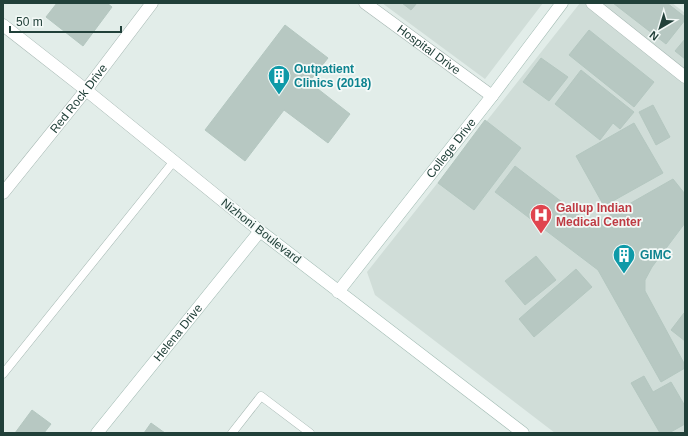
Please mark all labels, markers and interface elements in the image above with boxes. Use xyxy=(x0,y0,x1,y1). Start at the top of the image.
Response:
scale bar xyxy=(10,8,121,34)
north arrow xyxy=(640,8,680,48)
text: 50 m xyxy=(16,15,43,29)
street label: Hospital Drive xyxy=(394,22,463,78)
text: N xyxy=(647,29,661,43)
street label: Red Rock Drive xyxy=(47,61,110,136)
place label: Outpatient Clinics (2018) xyxy=(294,62,371,90)
building icon: Outpatient Clinics (2018) xyxy=(266,63,292,96)
street label: College Drive xyxy=(423,115,479,181)
street label: Nizhoni Boulevard xyxy=(218,196,304,266)
place label: Gallup Indian Medical Center xyxy=(556,201,642,229)
hospital icon: Gallup Indian Medical Center xyxy=(528,202,554,235)
building icon: GIMC xyxy=(611,242,637,275)
place label: GIMC xyxy=(640,248,672,262)
street label: Helena Drive xyxy=(151,301,205,364)

